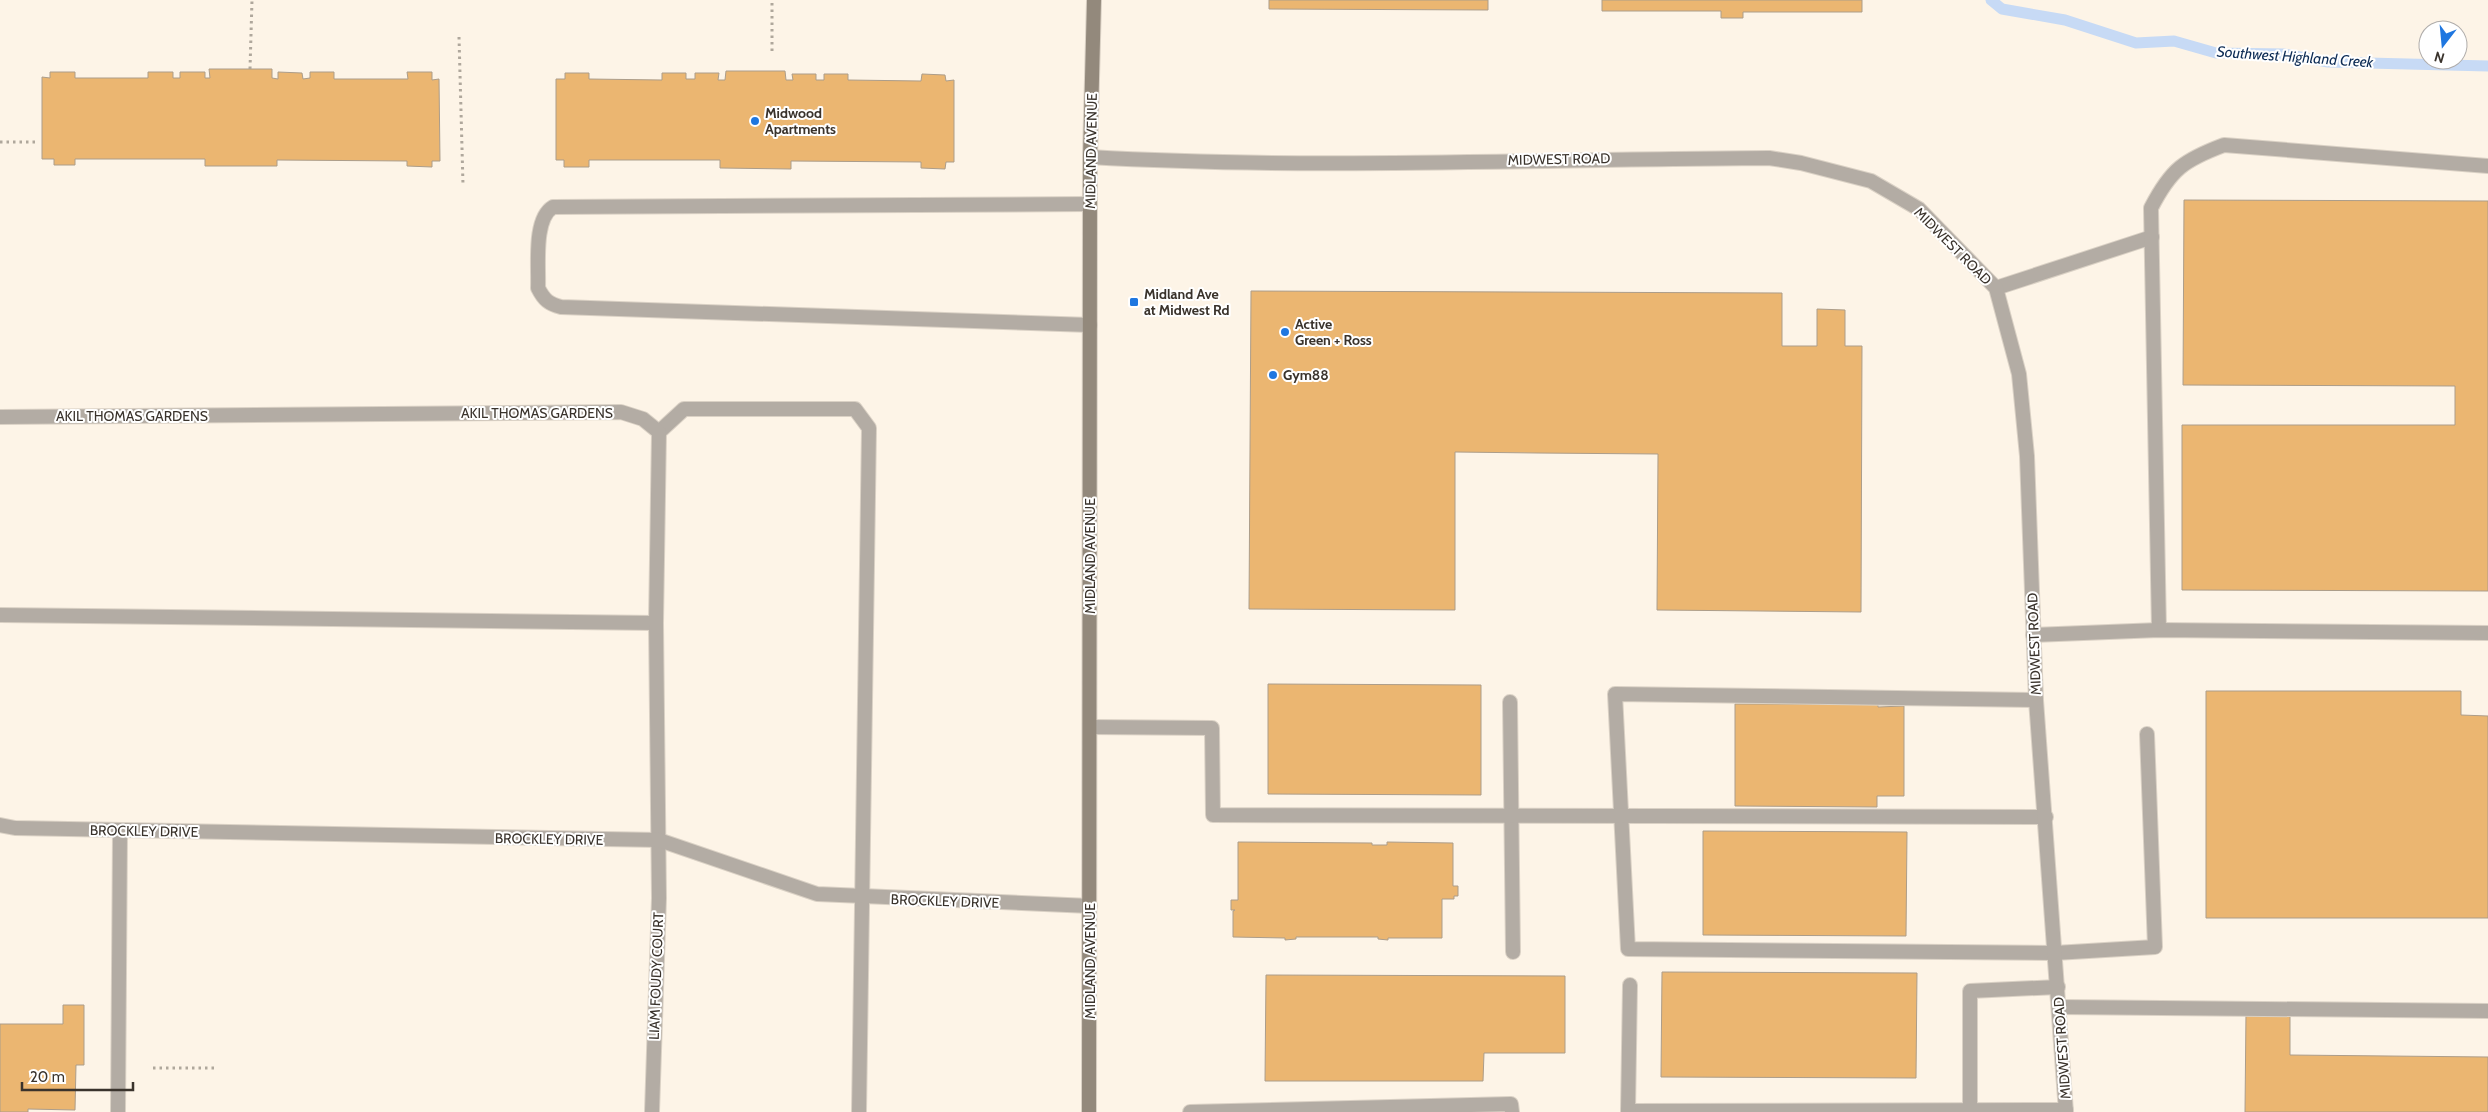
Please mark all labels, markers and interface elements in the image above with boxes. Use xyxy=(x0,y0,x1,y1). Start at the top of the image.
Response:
north arrow xyxy=(2418,20,2468,70)
water label: Southwest Highland Creek xyxy=(2216,43,2374,71)
text: N xyxy=(2432,47,2447,68)
street label: MIDLAND AVENUE xyxy=(1081,93,1101,209)
place label: Midwood Apartments xyxy=(765,104,836,138)
marker: Midwood Apartments xyxy=(749,115,761,127)
street label: MIDWEST ROAD xyxy=(1508,149,1610,169)
street label: MIDWEST ROAD xyxy=(1910,203,1996,289)
place label: Midland Ave at Midwest Rd xyxy=(1144,285,1229,319)
marker: Midland Ave at Midwest Rd xyxy=(1128,296,1140,308)
place label: Active Green + Ross xyxy=(1295,315,1372,349)
marker: Active Green + Ross xyxy=(1279,326,1291,338)
place label: Gym88 xyxy=(1283,366,1329,384)
marker: Gym88 xyxy=(1267,369,1279,381)
street label: AKIL THOMAS GARDENS xyxy=(461,404,613,422)
street label: AKIL THOMAS GARDENS xyxy=(56,407,208,425)
street label: MIDLAND AVENUE xyxy=(1081,498,1099,614)
street label: MIDWEST ROAD xyxy=(2023,592,2045,696)
street label: BROCKLEY DRIVE xyxy=(90,821,199,841)
street label: BROCKLEY DRIVE xyxy=(495,829,604,849)
street label: BROCKLEY DRIVE xyxy=(890,890,1000,912)
street label: MIDLAND AVENUE xyxy=(1081,903,1099,1019)
street label: LIAM FOUDY COURT xyxy=(645,911,667,1040)
street label: MIDWEST ROAD xyxy=(2049,996,2075,1100)
scale bar xyxy=(22,1060,134,1092)
text: 20 m xyxy=(30,1068,65,1086)

